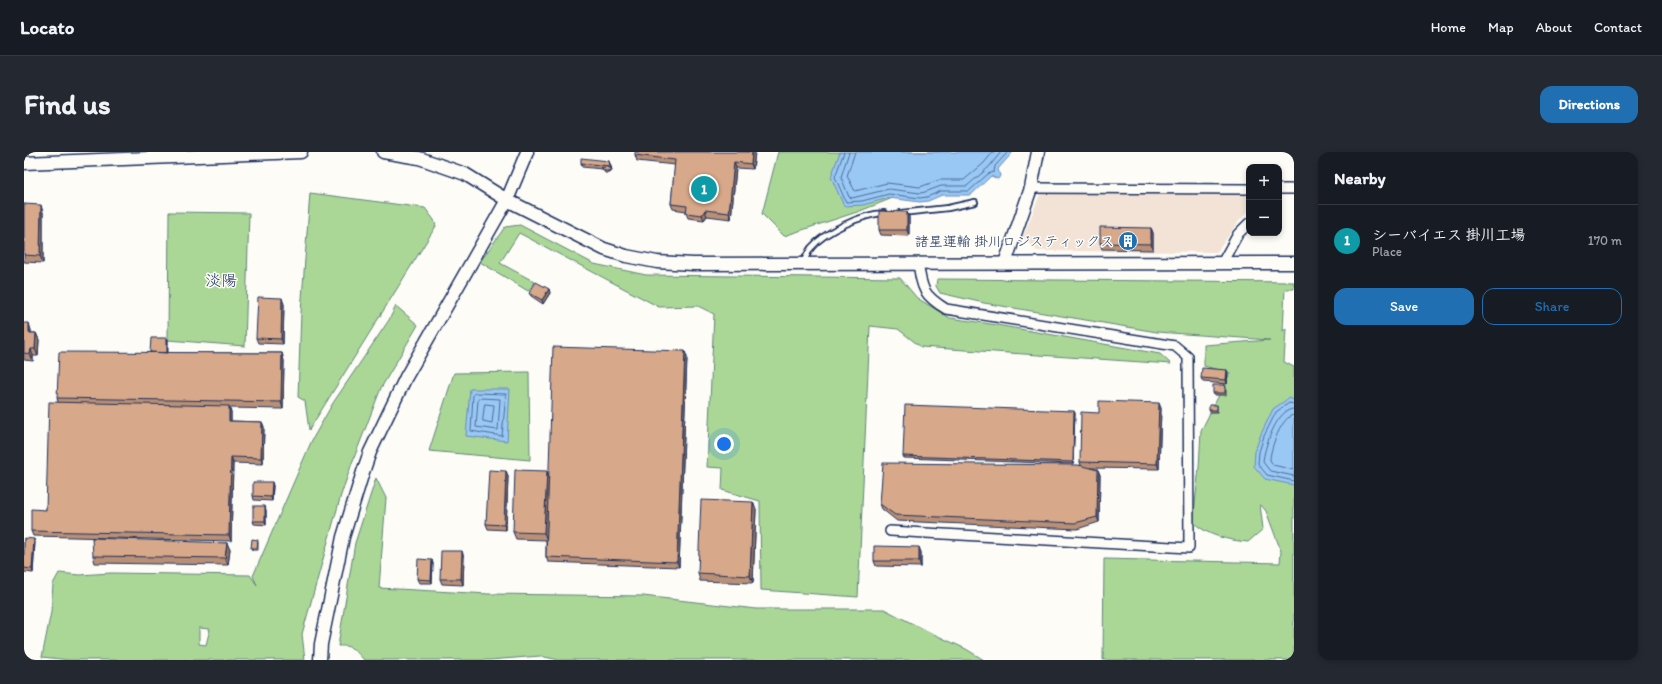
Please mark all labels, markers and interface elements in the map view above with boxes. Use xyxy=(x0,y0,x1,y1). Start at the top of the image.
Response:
text: Locato xyxy=(20,16,74,39)
text: Home xyxy=(1431,19,1466,36)
text: Map xyxy=(1488,19,1514,36)
text: About xyxy=(1536,19,1572,36)
text: Contact xyxy=(1594,19,1642,36)
button: Directions xyxy=(1540,86,1638,123)
text: Find us xyxy=(24,87,111,121)
map controls xyxy=(1246,164,1282,236)
button: + xyxy=(1246,164,1282,200)
text: Nearby xyxy=(1334,168,1386,188)
pin: 1 xyxy=(691,174,717,204)
button: − xyxy=(1246,200,1282,236)
text: シーバイエス 掛川工場 xyxy=(1372,226,1525,244)
building icon: 諸星運輸 掛川ロジスティックス xyxy=(1117,230,1139,252)
place label: 諸星運輸 掛川ロジスティックス xyxy=(915,233,1114,250)
text: 1 xyxy=(1344,233,1350,248)
text: 170 m xyxy=(1588,233,1622,248)
text: Place xyxy=(1372,244,1402,259)
district label: 淡陽 xyxy=(205,271,237,290)
button: Save xyxy=(1334,288,1474,325)
button: Share xyxy=(1482,288,1622,325)
your location xyxy=(714,434,734,454)

